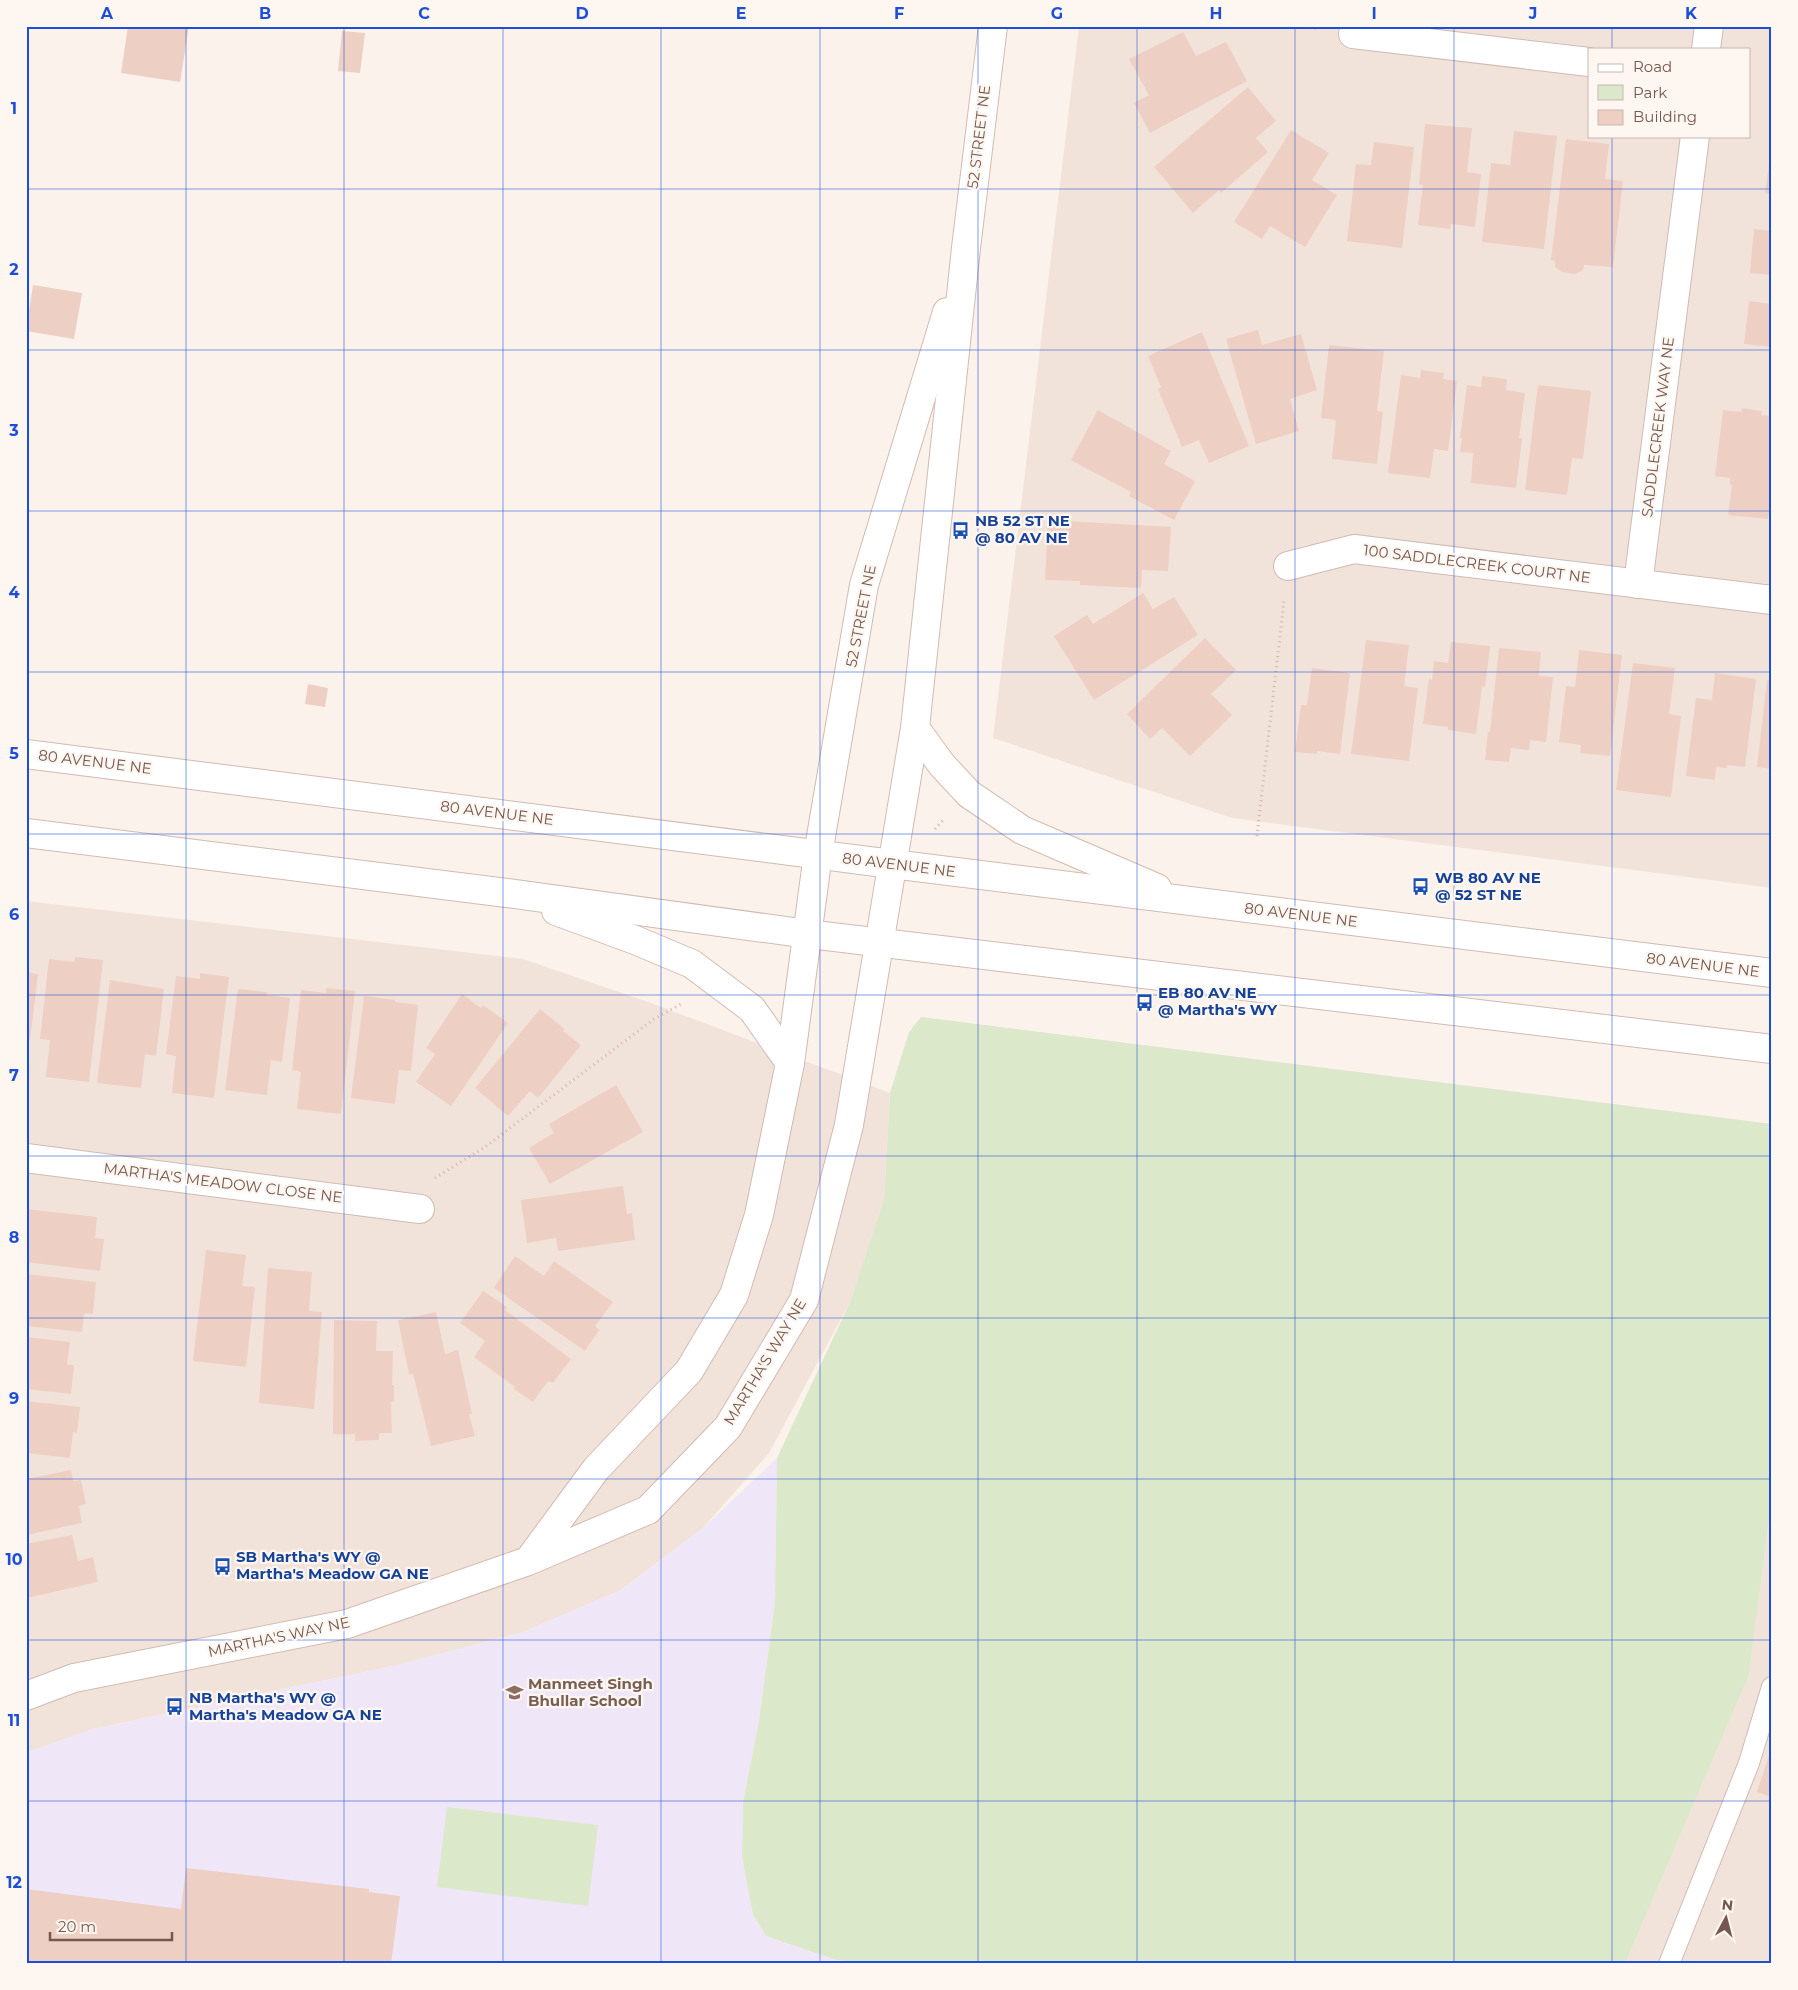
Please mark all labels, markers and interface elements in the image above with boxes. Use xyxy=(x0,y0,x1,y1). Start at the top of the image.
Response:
text: A xyxy=(100,4,114,23)
text: B xyxy=(259,4,271,23)
text: C xyxy=(418,4,430,23)
text: D xyxy=(575,4,589,23)
text: E xyxy=(736,4,746,23)
text: F xyxy=(894,4,904,23)
text: G xyxy=(1051,4,1063,23)
text: H xyxy=(1210,4,1222,23)
text: I xyxy=(1371,4,1377,23)
text: J xyxy=(1528,4,1537,23)
text: K xyxy=(1685,4,1698,23)
legend xyxy=(1588,48,1750,138)
text: Road xyxy=(1633,57,1672,76)
text: Park xyxy=(1633,83,1667,102)
street label: 52 STREET NE xyxy=(963,84,994,190)
text: 1 xyxy=(11,99,17,118)
text: Building xyxy=(1633,107,1697,126)
text: 2 xyxy=(9,260,19,279)
street label: SADDLECREEK WAY NE xyxy=(1637,336,1678,518)
text: 3 xyxy=(8,421,19,440)
place label: NB 52 ST NE @ 80 AV NE xyxy=(975,511,1070,547)
bus stop icon: NB 52 ST NE @ 80 AV NE xyxy=(951,520,971,540)
street label: 100 SADDLECREEK COURT NE xyxy=(1362,540,1592,587)
street label: 52 STREET NE xyxy=(841,563,880,669)
text: 4 xyxy=(8,583,20,602)
text: 5 xyxy=(9,744,19,763)
street label: 80 AVENUE NE xyxy=(37,745,153,778)
street label: 80 AVENUE NE xyxy=(439,796,555,829)
street label: 80 AVENUE NE xyxy=(841,848,957,881)
place label: WB 80 AV NE @ 52 ST NE xyxy=(1435,868,1541,904)
bus stop icon: WB 80 AV NE @ 52 ST NE xyxy=(1411,877,1431,897)
street label: 80 AVENUE NE xyxy=(1243,898,1359,931)
text: 6 xyxy=(9,905,19,924)
street label: 80 AVENUE NE xyxy=(1645,948,1761,981)
place label: EB 80 AV NE @ Martha's WY xyxy=(1158,983,1278,1019)
bus stop icon: EB 80 AV NE @ Martha's WY xyxy=(1134,992,1154,1012)
text: 7 xyxy=(9,1066,19,1085)
street label: MARTHA'S MEADOW CLOSE NE xyxy=(103,1158,344,1207)
text: 8 xyxy=(9,1228,19,1247)
street label: MARTHA'S WAY NE xyxy=(719,1295,810,1429)
text: 9 xyxy=(9,1389,19,1408)
place label: SB Martha's WY @ Martha's Meadow GA NE xyxy=(236,1547,429,1583)
text: 10 xyxy=(5,1550,23,1569)
bus stop icon: SB Martha's WY @ Martha's Meadow GA NE xyxy=(212,1556,232,1576)
street label: MARTHA'S WAY NE xyxy=(206,1612,352,1661)
place label: Manmeet Singh Bhullar School xyxy=(528,1674,653,1710)
school or university icon: Manmeet Singh Bhullar School xyxy=(504,1683,524,1703)
place label: NB Martha's WY @ Martha's Meadow GA NE xyxy=(189,1688,382,1724)
bus stop icon: NB Martha's WY @ Martha's Meadow GA NE xyxy=(165,1697,185,1717)
text: 11 xyxy=(8,1711,20,1730)
text: 12 xyxy=(6,1873,22,1892)
north arrow xyxy=(1700,1892,1750,1942)
text: N xyxy=(1721,1895,1734,1915)
scale bar xyxy=(50,1910,172,1942)
text: 20 m xyxy=(58,1917,96,1936)

